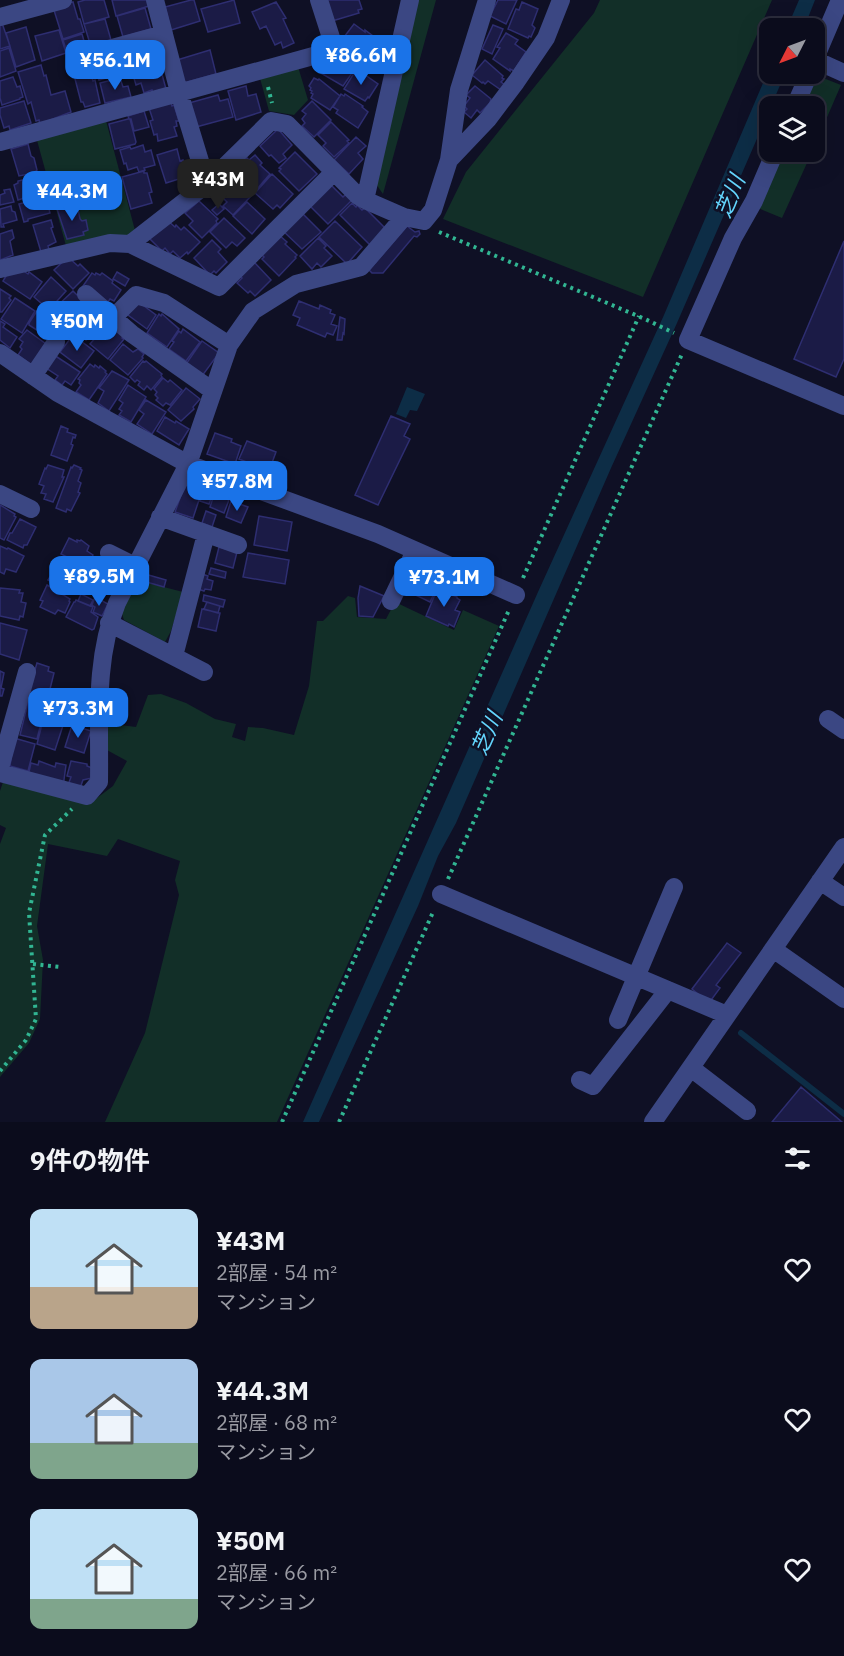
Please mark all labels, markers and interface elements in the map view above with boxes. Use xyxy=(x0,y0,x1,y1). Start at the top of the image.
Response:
north arrow xyxy=(759,18,825,84)
map controls xyxy=(759,18,825,162)
pin: ¥86.6M xyxy=(312,35,410,86)
pin: ¥56.1M xyxy=(66,40,164,91)
text: ¥86.6M xyxy=(325,41,397,68)
text: ¥56.1M xyxy=(79,46,151,73)
button: layers xyxy=(759,96,825,162)
pin: ¥43M xyxy=(182,159,254,210)
text: ¥43M xyxy=(191,165,245,192)
water label: 芝川 xyxy=(707,168,751,222)
pin: ¥44.3M xyxy=(23,171,121,222)
text: ¥44.3M xyxy=(36,177,108,204)
pin: ¥50M xyxy=(41,301,113,352)
text: ¥50M xyxy=(50,307,104,334)
pin: ¥57.8M xyxy=(188,461,286,512)
text: ¥57.8M xyxy=(201,467,273,494)
pin: ¥89.5M xyxy=(50,556,148,607)
pin: ¥73.1M xyxy=(395,557,493,608)
text: ¥89.5M xyxy=(63,562,135,589)
text: ¥73.1M xyxy=(408,563,480,590)
pin: ¥73.3M xyxy=(29,688,127,739)
text: ¥73.3M xyxy=(42,694,114,721)
water label: 芝川 xyxy=(464,705,509,759)
icon: filters xyxy=(781,1142,814,1175)
text: 9件の物件 xyxy=(30,1143,150,1177)
text: ¥43M xyxy=(216,1223,285,1257)
icon: home xyxy=(78,1233,150,1305)
icon: heart xyxy=(781,1253,814,1286)
text: 2部屋 · 54 m² xyxy=(216,1259,337,1286)
text: マンション xyxy=(216,1288,316,1315)
text: ¥44.3M xyxy=(216,1373,309,1407)
icon: home xyxy=(78,1383,150,1455)
icon: heart xyxy=(781,1403,814,1436)
text: 2部屋 · 68 m² xyxy=(216,1409,337,1436)
text: マンション xyxy=(216,1438,316,1465)
text: ¥50M xyxy=(216,1523,285,1557)
icon: home xyxy=(78,1533,150,1605)
icon: heart xyxy=(781,1553,814,1586)
text: 2部屋 · 66 m² xyxy=(216,1559,337,1586)
text: マンション xyxy=(216,1588,316,1615)

